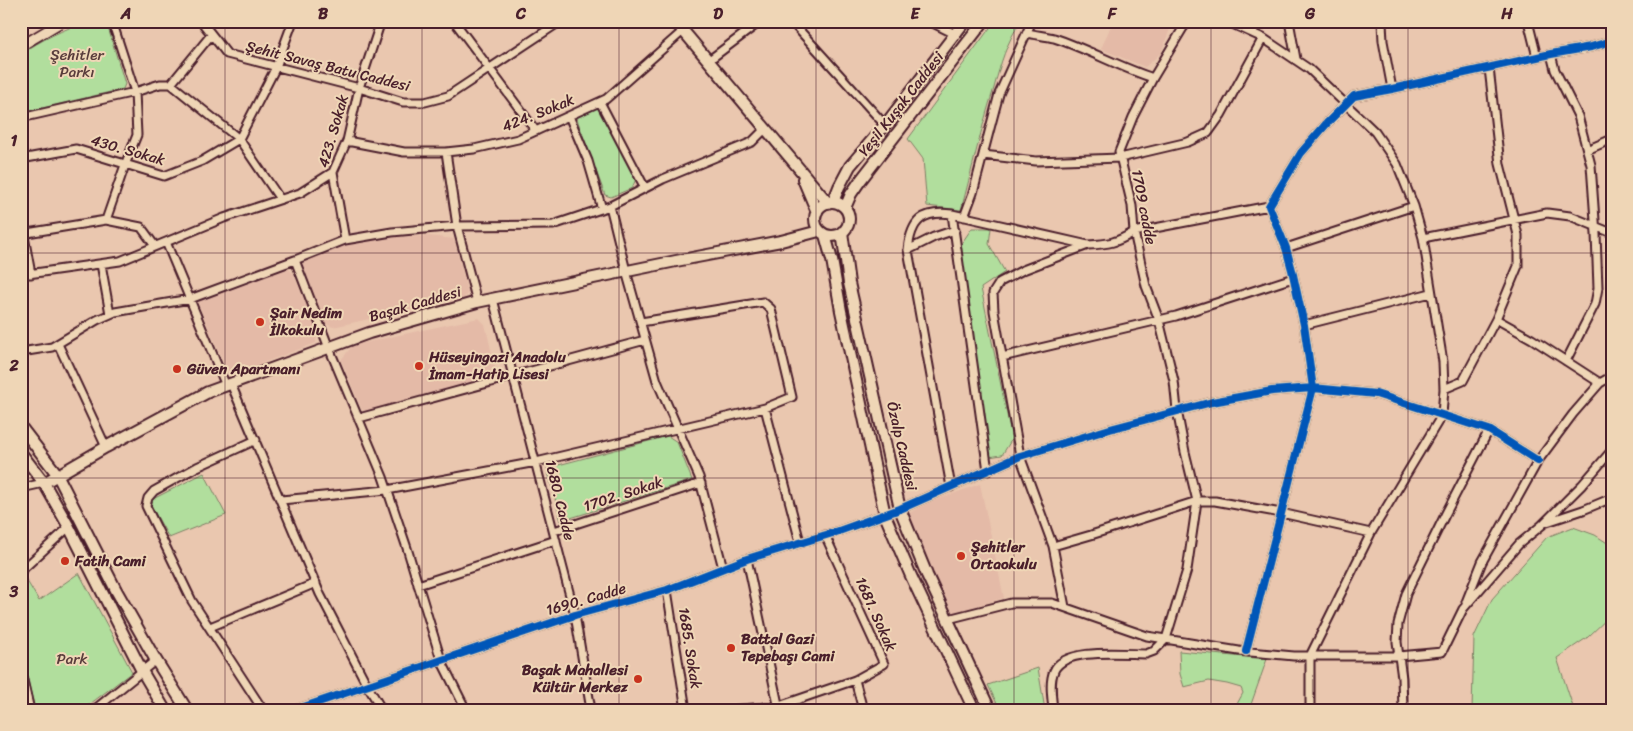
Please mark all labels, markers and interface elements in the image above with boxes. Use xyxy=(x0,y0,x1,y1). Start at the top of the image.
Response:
text: A xyxy=(120,0,131,28)
text: B xyxy=(318,0,329,28)
text: C xyxy=(515,0,527,28)
text: D xyxy=(713,0,723,28)
text: E xyxy=(911,0,921,28)
text: F xyxy=(1107,0,1118,28)
text: G xyxy=(1304,0,1316,28)
text: H xyxy=(1500,0,1513,28)
street label: Şehit Savaş Batu Caddesi xyxy=(243,33,414,99)
park label: Şehitler Parkı xyxy=(50,42,105,85)
street label: Yeşil Kuşak Caddesi xyxy=(851,45,951,162)
street label: 424. Sokak xyxy=(498,87,578,139)
street label: 423. Sokak xyxy=(310,91,356,171)
text: 1 xyxy=(11,126,18,155)
street label: 430. Sokak xyxy=(88,127,168,173)
street label: 1709 cadde xyxy=(1124,167,1164,247)
street label: Başak Caddesi xyxy=(366,278,465,330)
place label: Şair Nedim İlkokulu xyxy=(269,300,343,343)
marker: Şair Nedim İlkokulu xyxy=(254,316,266,328)
place label: Hüseyingazi Anadolu İmam-Hatip Lisesi xyxy=(428,344,567,387)
text: 2 xyxy=(8,351,19,380)
place label: Güven Apartmanı xyxy=(186,356,300,382)
marker: Hüseyingazi Anadolu İmam-Hatip Lisesi xyxy=(413,360,425,372)
marker: Güven Apartmanı xyxy=(171,363,183,375)
street label: Özalp Caddesi xyxy=(879,399,925,494)
street label: 1680. Cadde xyxy=(537,457,583,543)
street label: 1702. Sokak xyxy=(580,469,666,519)
place label: Şehitler Ortaokulu xyxy=(970,534,1038,577)
place label: Fatih Cami xyxy=(74,548,147,574)
marker: Şehitler Ortaokulu xyxy=(955,550,967,562)
marker: Fatih Cami xyxy=(59,555,71,567)
street label: 1681. Sokak xyxy=(848,572,904,656)
street label: 1690. Cadde xyxy=(543,575,630,623)
text: 3 xyxy=(9,577,19,606)
street label: 1685. Sokak xyxy=(671,605,709,691)
place label: Battal Gazi Tepebaşı Cami xyxy=(741,626,835,669)
marker: Battal Gazi Tepebaşı Cami xyxy=(725,642,737,654)
park label: Park xyxy=(57,646,87,672)
place label: Başak Mahallesi Kültür Merkez xyxy=(522,657,629,700)
marker: Başak Mahallesi Kültür Merkez xyxy=(632,673,644,685)

